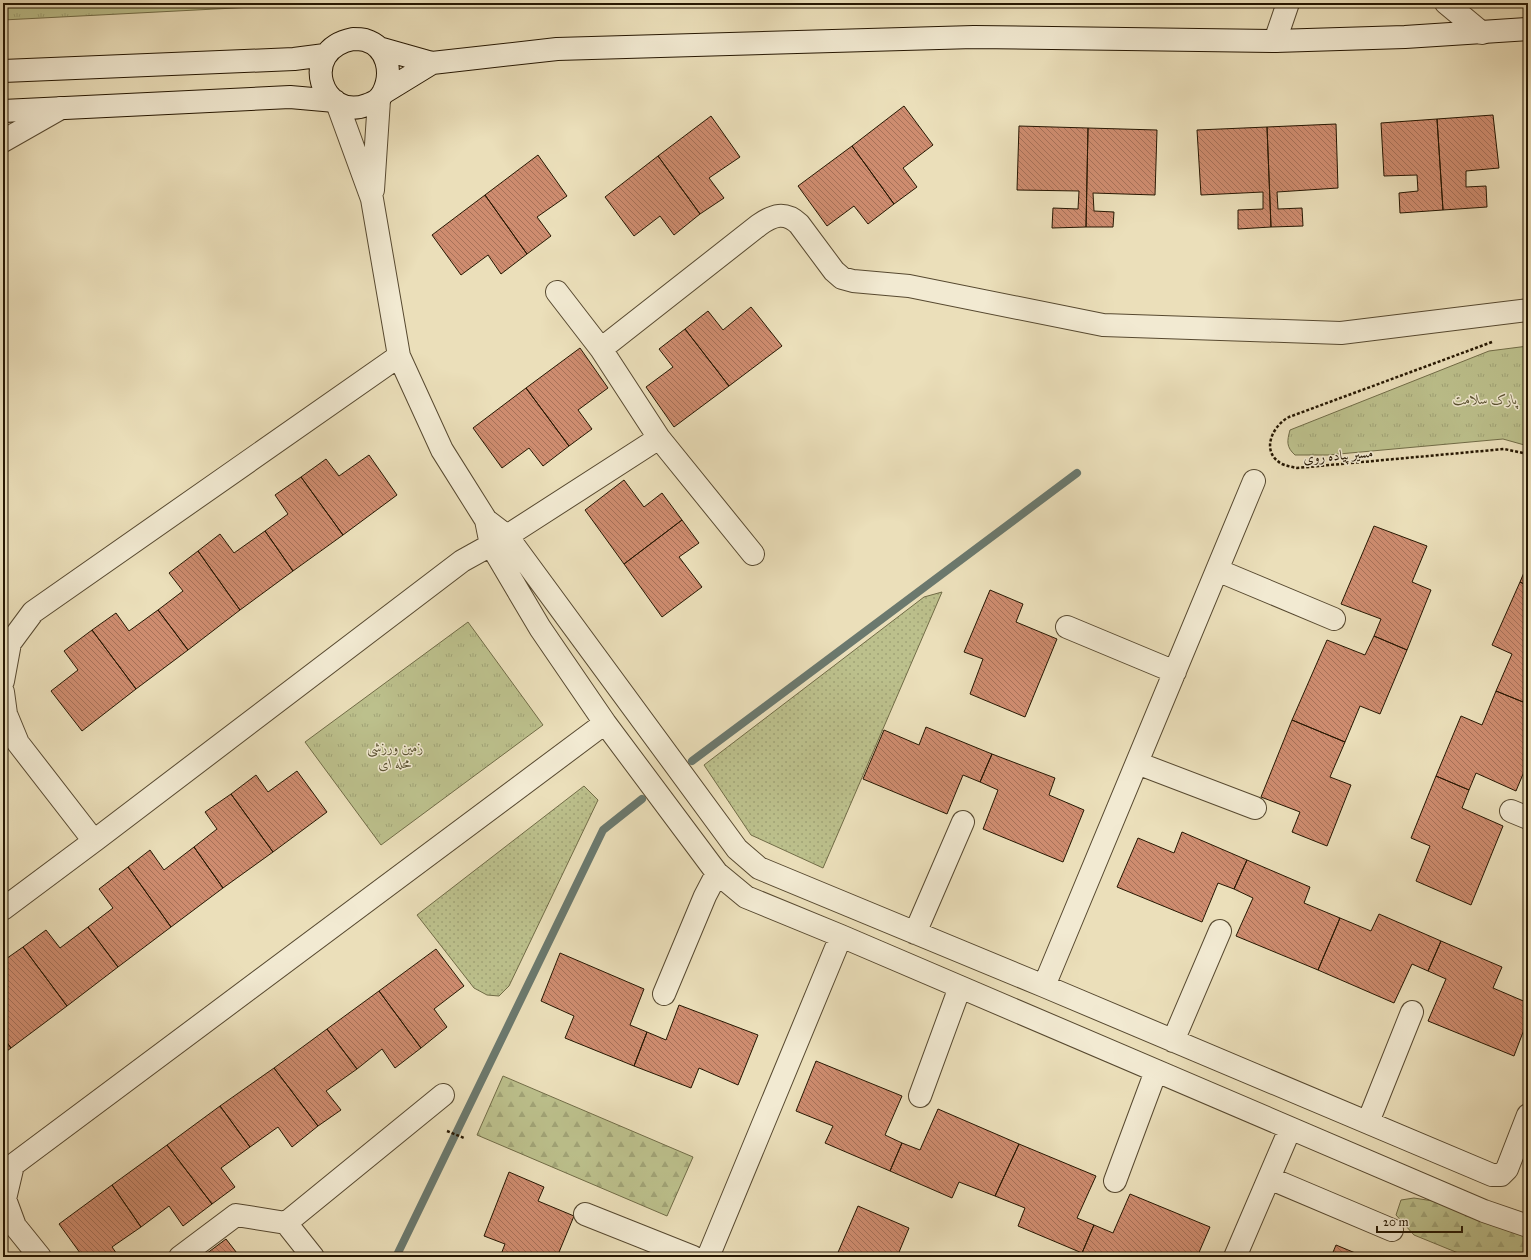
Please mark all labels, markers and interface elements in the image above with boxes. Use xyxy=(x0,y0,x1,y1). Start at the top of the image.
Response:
park label: پارک سلامت xyxy=(1453,391,1519,410)
street label: مسیر پیاده روی xyxy=(1302,444,1374,469)
park label: زمین ورزشی محله ای xyxy=(367,739,423,772)
scale bar xyxy=(1377,1208,1462,1234)
text: 20 m xyxy=(1383,1215,1409,1229)

